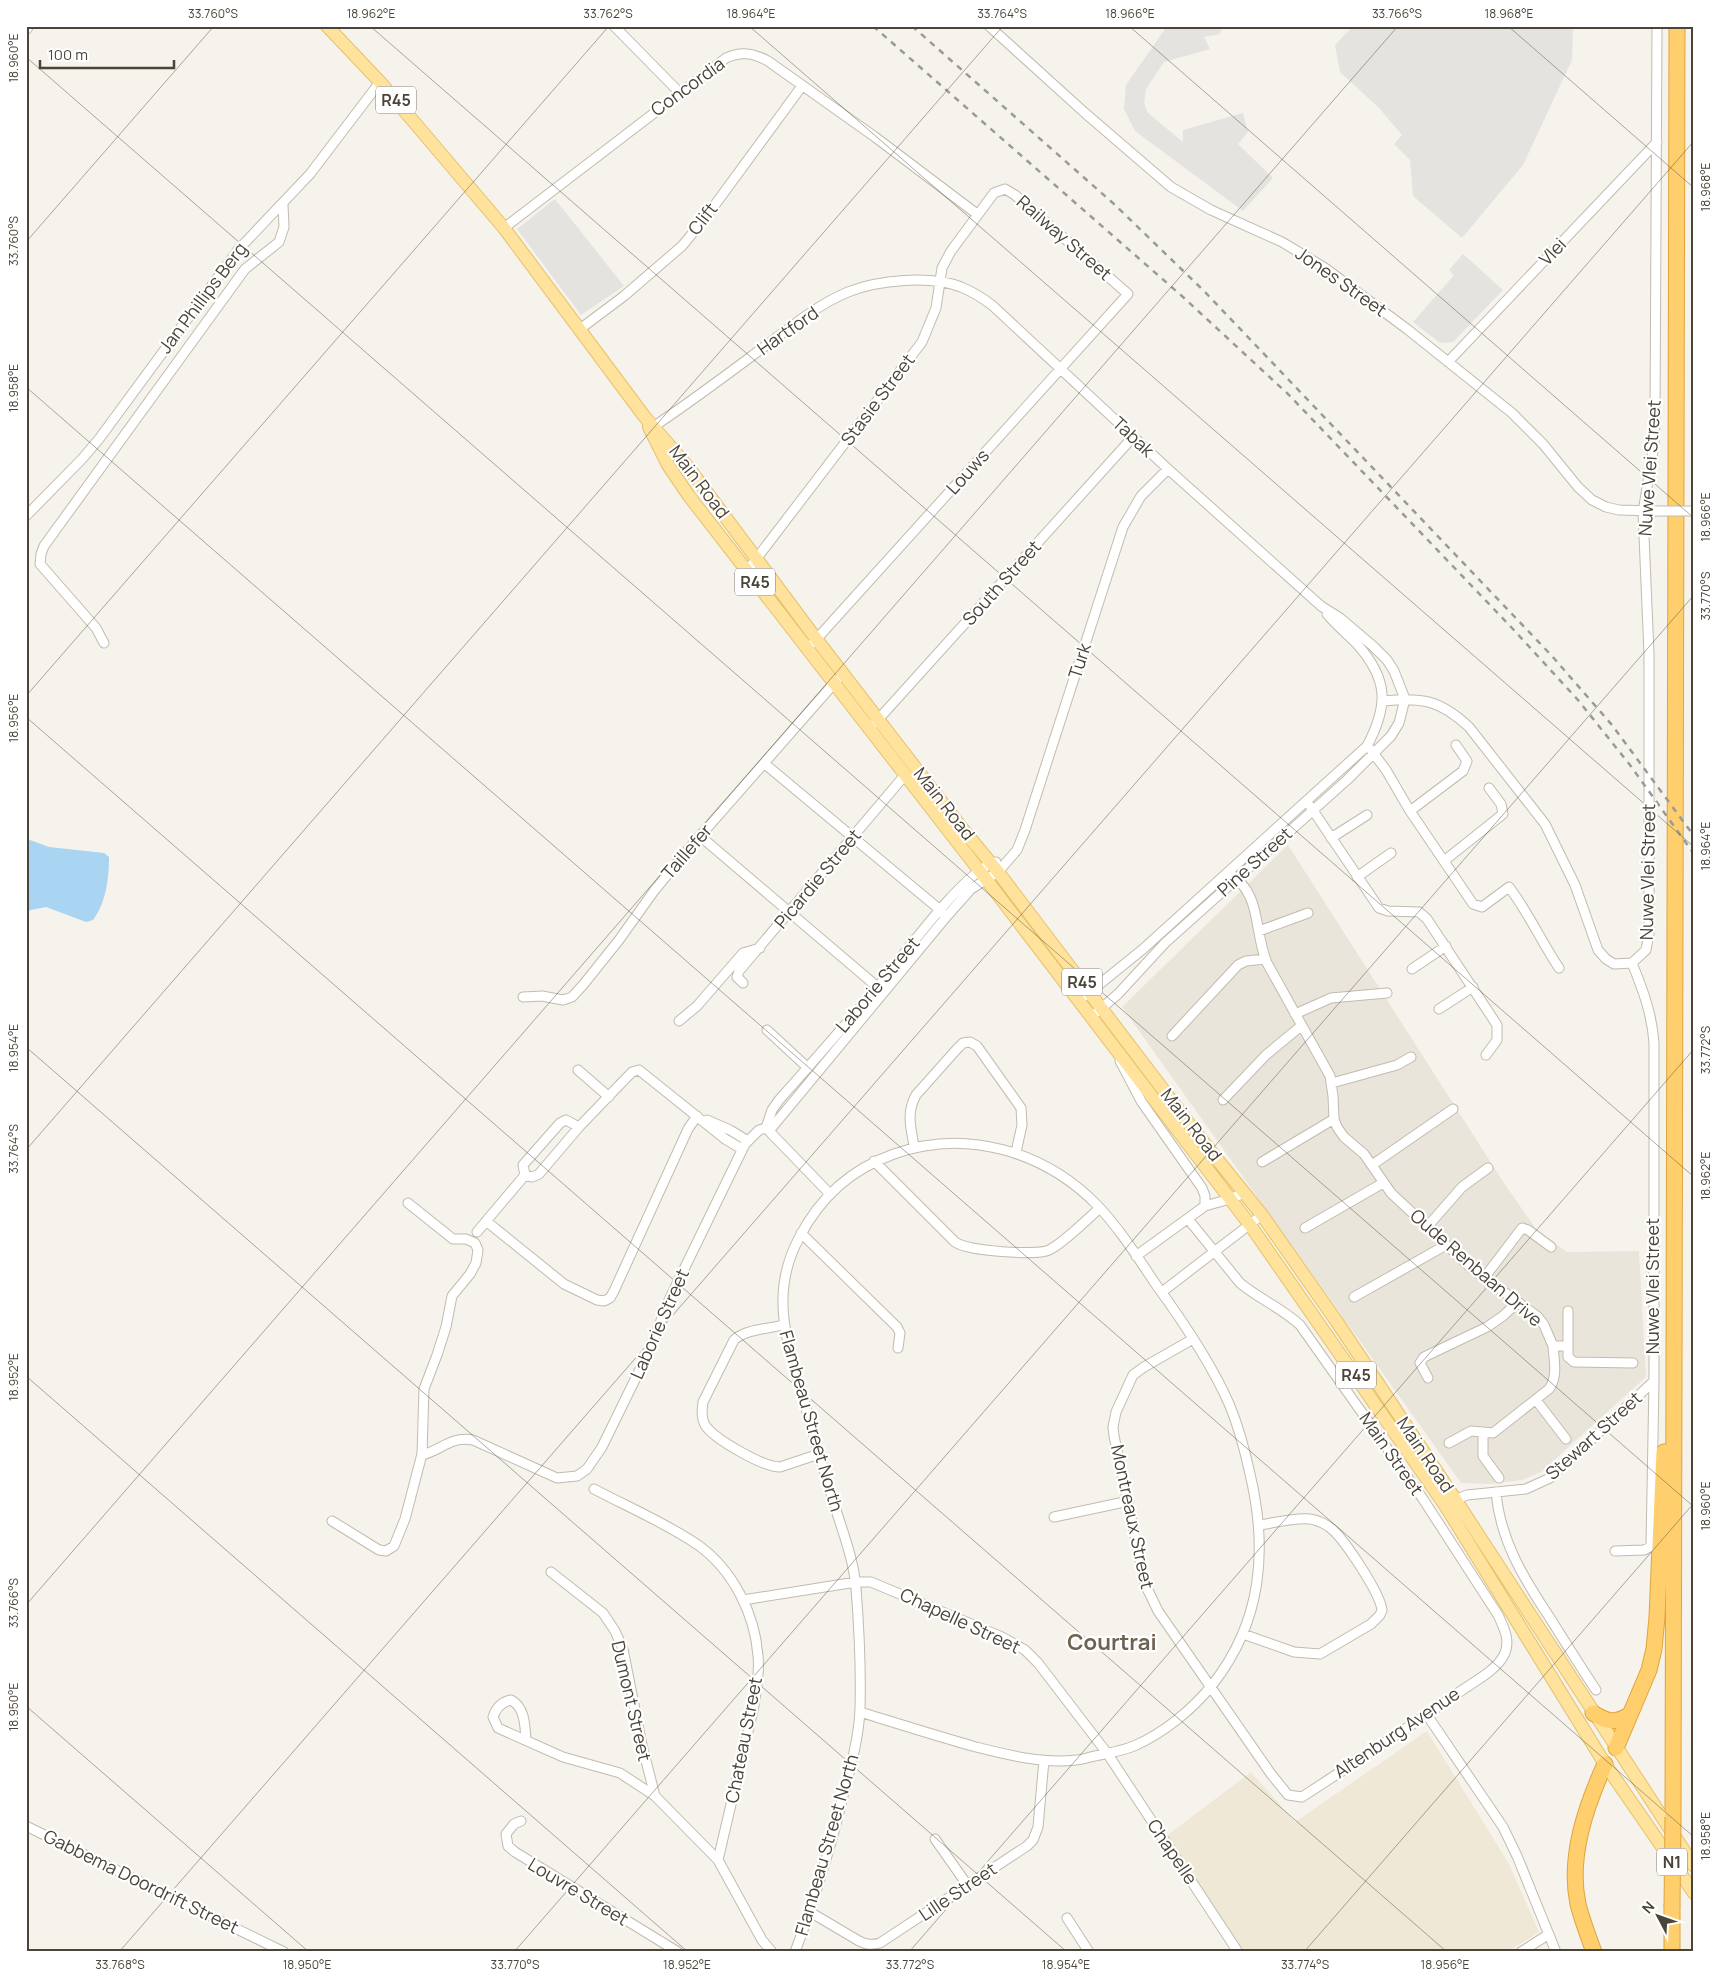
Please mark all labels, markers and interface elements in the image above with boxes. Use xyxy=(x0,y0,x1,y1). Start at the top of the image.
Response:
text: 33.760°S xyxy=(188,5,238,22)
text: 18.962°E xyxy=(347,5,395,22)
text: 33.762°S xyxy=(583,5,633,22)
text: 18.964°E xyxy=(727,5,776,22)
text: 33.764°S xyxy=(977,5,1027,22)
text: 18.966°E xyxy=(1105,5,1155,22)
text: 33.766°S xyxy=(1372,5,1422,22)
text: 18.968°E xyxy=(1485,5,1534,22)
text: 18.960°E xyxy=(5,33,22,83)
scale bar xyxy=(40,38,174,70)
text: 100 m xyxy=(48,44,88,65)
street label: Concordia xyxy=(646,51,729,121)
road number: R45 xyxy=(376,86,416,114)
text: 18.968°E xyxy=(1697,162,1714,211)
street label: Railway Street xyxy=(1012,189,1117,285)
street label: Clift xyxy=(682,197,722,240)
text: 33.760°S xyxy=(5,216,22,266)
street label: Vlei xyxy=(1533,232,1571,270)
street label: Jan Phillips Berg xyxy=(153,237,252,358)
street label: Jones Street xyxy=(1291,241,1392,321)
street label: Hartford xyxy=(752,300,823,360)
street label: Stasie Street xyxy=(835,349,920,450)
text: 18.958°E xyxy=(5,364,22,412)
street label: Nuwe Vlei Street xyxy=(1632,399,1666,537)
street label: Tabak xyxy=(1108,411,1161,463)
street label: Main Road xyxy=(664,440,735,523)
street label: Louws xyxy=(940,443,994,499)
text: 18.966°E xyxy=(1697,492,1714,542)
street label: South Street xyxy=(957,535,1046,630)
road number: R45 xyxy=(735,568,775,596)
text: 33.770°S xyxy=(1697,572,1714,620)
street label: Turk xyxy=(1062,639,1096,681)
text: 18.956°E xyxy=(5,693,22,742)
street label: Main Road xyxy=(909,762,981,845)
street label: Nuwe Vlei Street xyxy=(1634,804,1660,940)
street label: Taillefer xyxy=(656,818,717,884)
street label: Pine Street xyxy=(1212,821,1297,901)
text: 18.964°E xyxy=(1697,821,1714,870)
street label: Picardie Street xyxy=(768,823,866,933)
street label: Laborie Street xyxy=(830,931,924,1037)
road number: R45 xyxy=(1062,969,1102,996)
text: 18.954°E xyxy=(5,1024,22,1072)
text: 33.772°S xyxy=(1697,1026,1714,1074)
street label: Main Road xyxy=(1156,1083,1228,1166)
text: 33.764°S xyxy=(5,1124,22,1174)
text: 18.962°E xyxy=(1697,1152,1714,1200)
street label: Oude Renbaan Drive xyxy=(1405,1203,1548,1331)
street label: Nuwe Vlei Street xyxy=(1640,1218,1664,1354)
street label: Laborie Street xyxy=(624,1265,694,1382)
street label: Flambeau Street North xyxy=(775,1327,849,1514)
text: 18.952°E xyxy=(5,1353,22,1401)
road number: R45 xyxy=(1336,1362,1376,1388)
street label: Stewart Street xyxy=(1540,1386,1647,1485)
street label: Main Street xyxy=(1354,1407,1429,1500)
street label: Main Road xyxy=(1392,1412,1460,1497)
street label: Montreaux Street xyxy=(1106,1442,1160,1591)
text: 18.960°E xyxy=(1697,1481,1714,1531)
text: 33.766°S xyxy=(5,1578,22,1628)
street label: Chapelle Street xyxy=(896,1582,1024,1658)
district label: Courtrai xyxy=(1067,1627,1157,1657)
street label: Dumont Street xyxy=(606,1638,658,1763)
street label: Chateau Street xyxy=(719,1675,767,1805)
street label: Altenburg Avenue xyxy=(1329,1681,1464,1783)
text: 18.950°E xyxy=(5,1683,22,1731)
street label: Flambeau Street North xyxy=(789,1751,863,1938)
text: 18.958°E xyxy=(1697,1812,1714,1860)
street label: Chapelle xyxy=(1142,1814,1203,1889)
street label: Gabbema Doordrift Street xyxy=(40,1823,243,1939)
road number: N1 xyxy=(1657,1848,1687,1875)
street label: Louvre Street xyxy=(524,1852,633,1931)
street label: Lille Street xyxy=(914,1856,1001,1926)
north arrow xyxy=(1632,1890,1682,1940)
text: N xyxy=(1637,1897,1658,1917)
text: 33.768°S xyxy=(95,1956,145,1973)
text: 18.950°E xyxy=(283,1956,331,1973)
text: 33.770°S xyxy=(491,1956,539,1973)
text: 18.952°E xyxy=(663,1956,711,1973)
text: 33.772°S xyxy=(886,1956,934,1973)
text: 18.954°E xyxy=(1042,1956,1090,1973)
text: 33.774°S xyxy=(1281,1956,1329,1973)
text: 18.956°E xyxy=(1421,1956,1470,1973)

